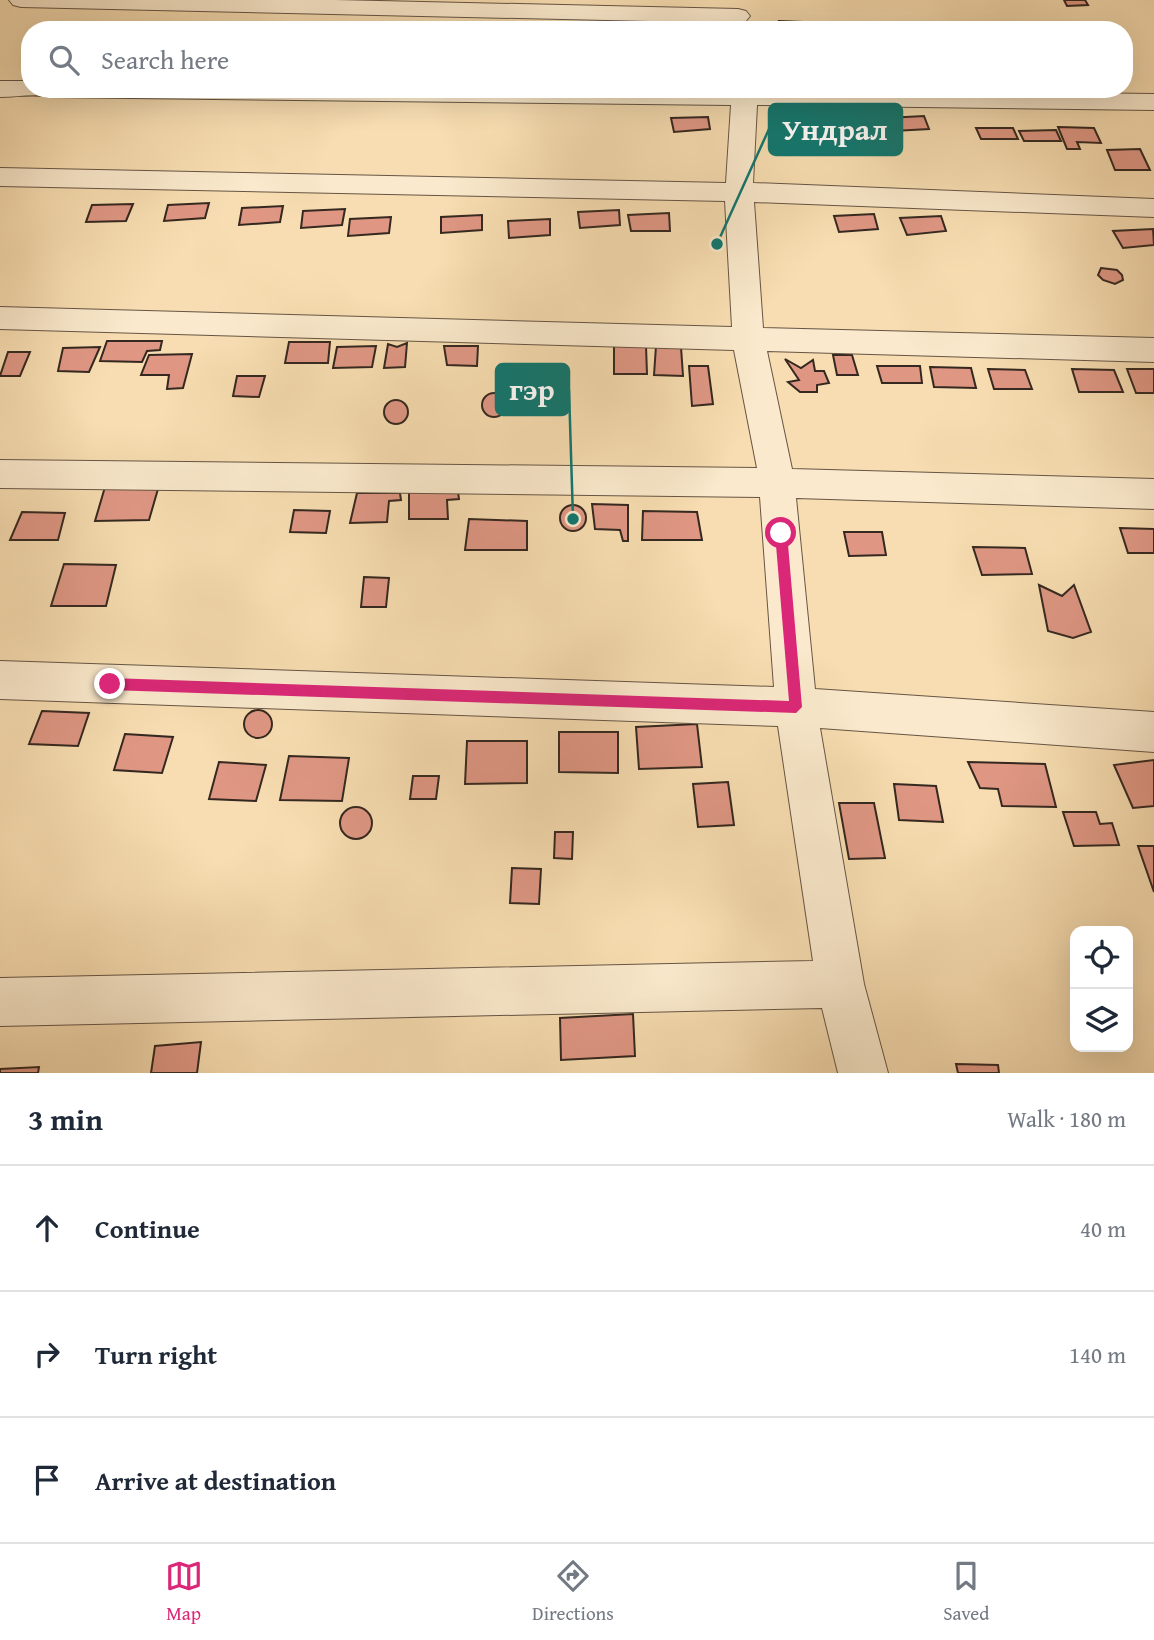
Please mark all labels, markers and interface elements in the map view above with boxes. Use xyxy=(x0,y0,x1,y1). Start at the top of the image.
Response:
search box xyxy=(21,21,1133,98)
text: Search here xyxy=(101,40,229,79)
icon: search xyxy=(45,41,83,79)
callout: Ундрал xyxy=(769,104,902,155)
text: Ундрал xyxy=(782,107,888,151)
callout: гэр xyxy=(496,364,569,415)
text: гэр xyxy=(509,367,555,411)
route start xyxy=(765,517,796,548)
route end xyxy=(94,668,125,699)
map controls xyxy=(1070,926,1133,1052)
button: locate xyxy=(1070,926,1133,989)
button: layers xyxy=(1070,989,1133,1052)
text: 3 min xyxy=(28,1097,103,1141)
text: Walk · 180 m xyxy=(1007,1102,1126,1135)
icon: ahead xyxy=(28,1209,66,1247)
text: Continue xyxy=(95,1209,200,1248)
text: 40 m xyxy=(1080,1212,1126,1245)
icon: right xyxy=(28,1335,66,1373)
text: Turn right xyxy=(95,1335,217,1374)
text: 140 m xyxy=(1069,1338,1126,1371)
icon: arrive xyxy=(28,1461,66,1499)
text: Arrive at destination xyxy=(95,1461,336,1500)
tab: Map xyxy=(165,1557,203,1627)
tab: Directions xyxy=(532,1557,614,1627)
tab: Saved xyxy=(943,1557,989,1627)

